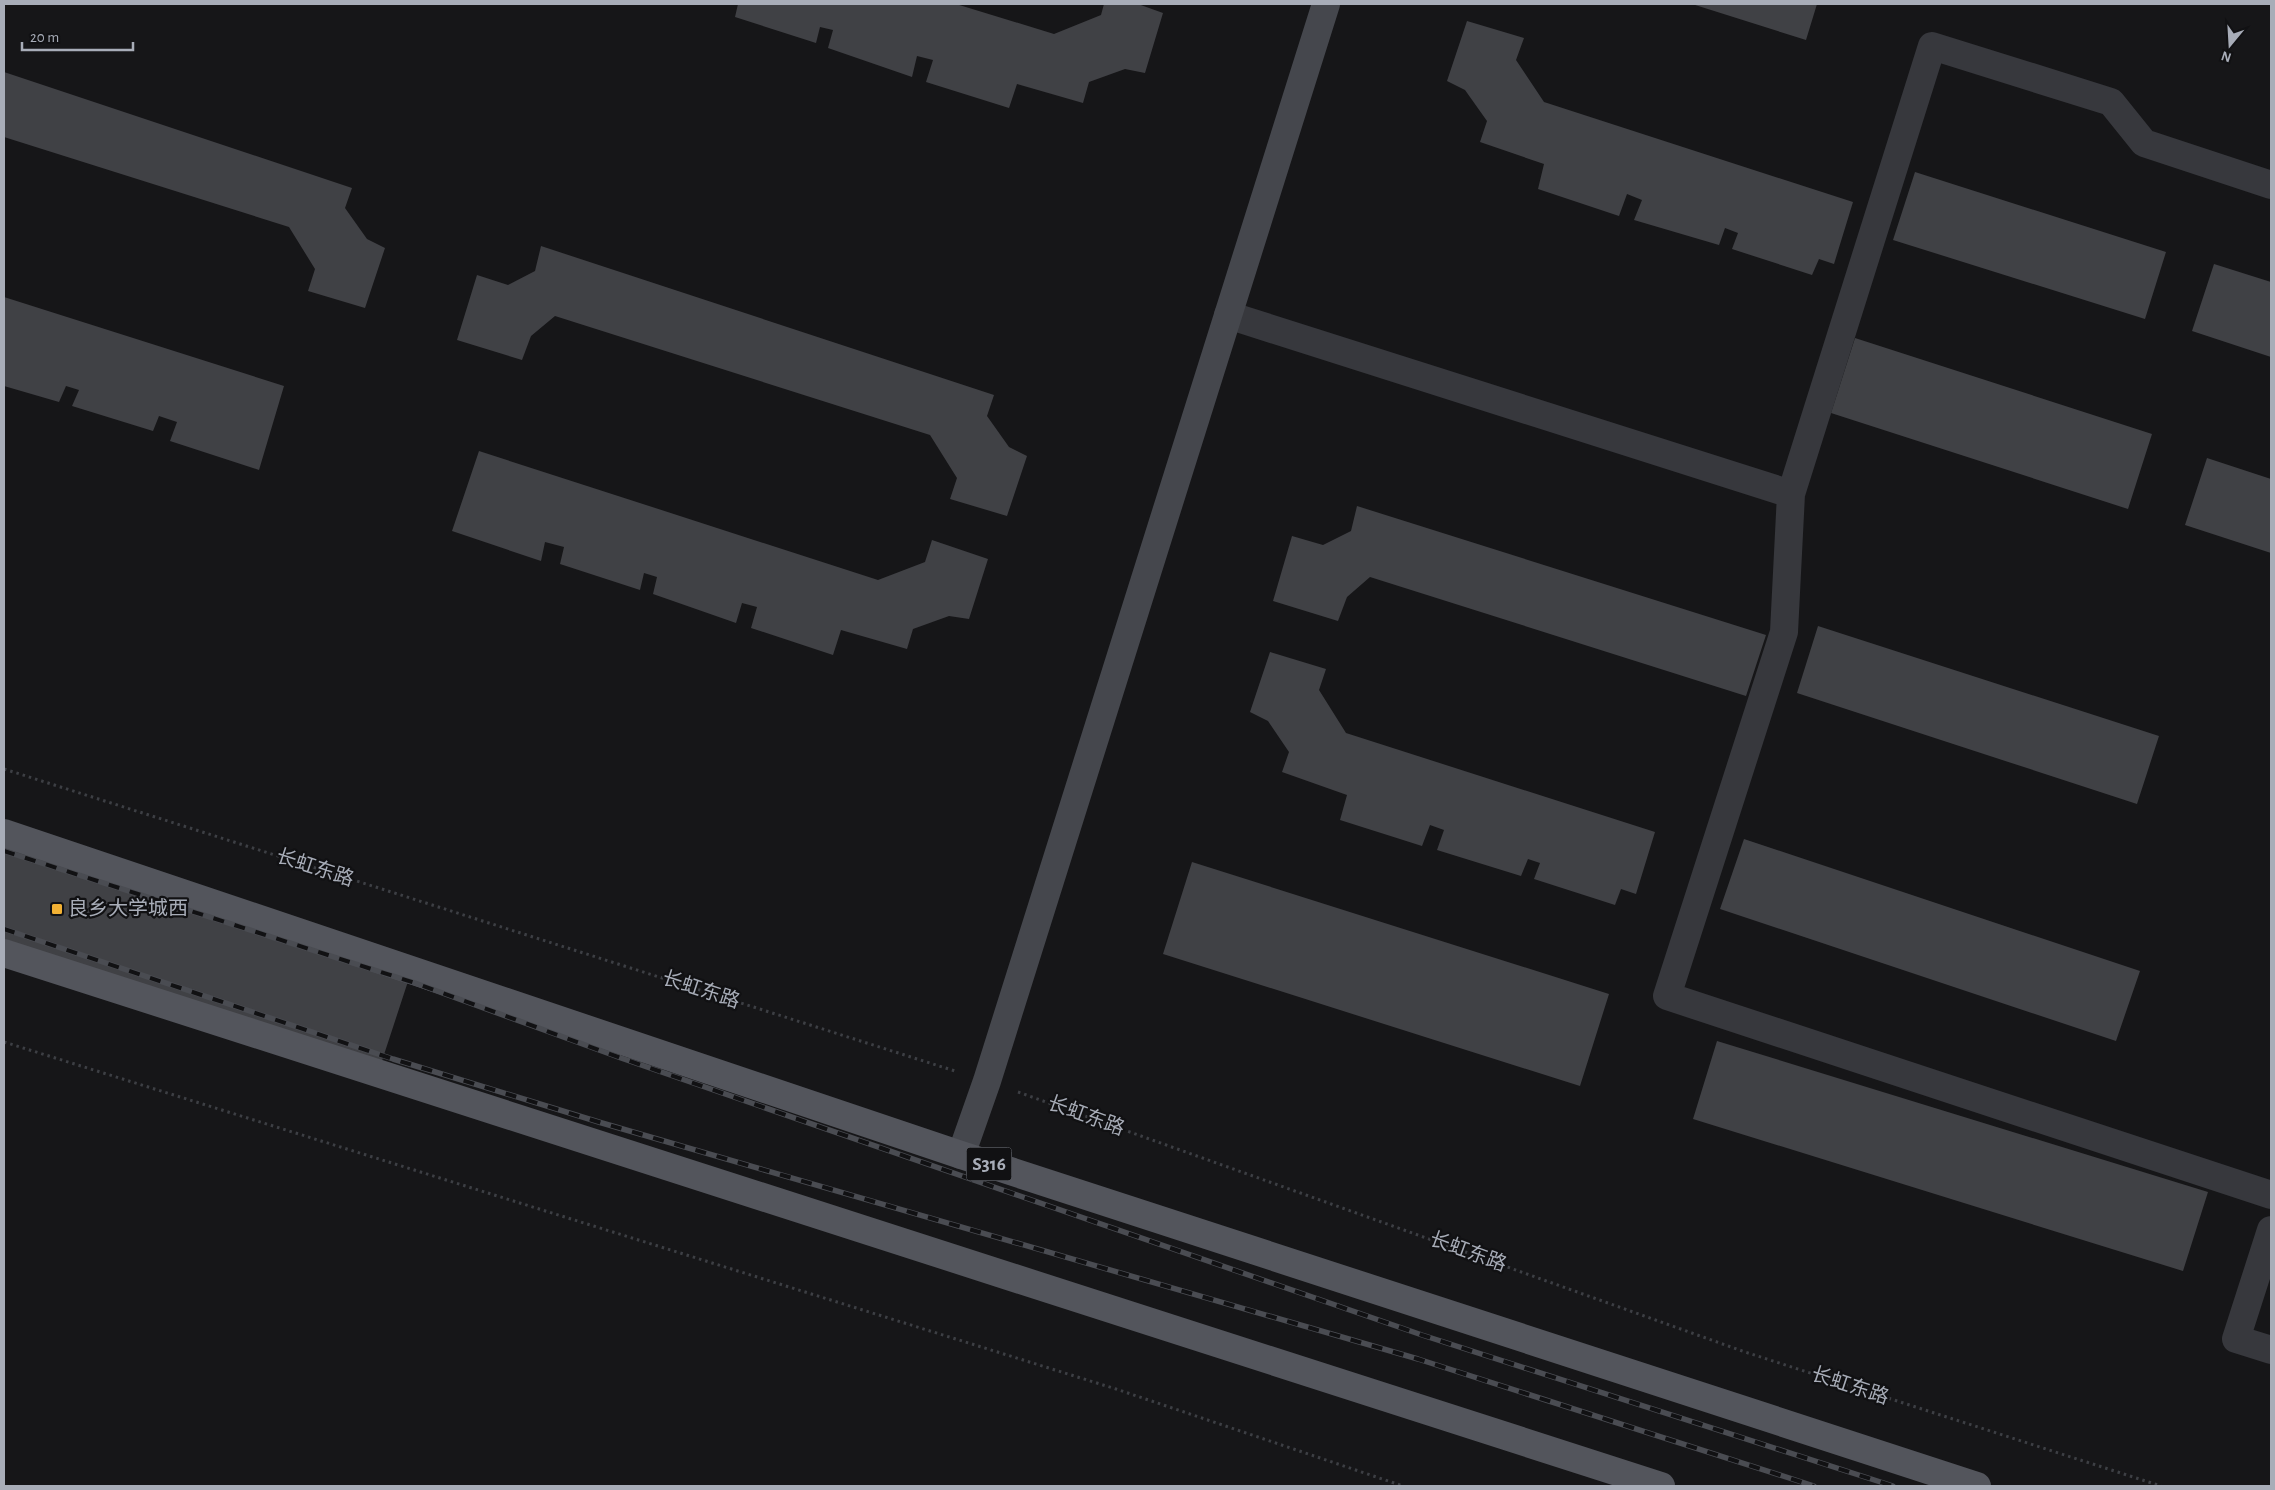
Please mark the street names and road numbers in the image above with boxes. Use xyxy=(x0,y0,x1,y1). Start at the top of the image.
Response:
street label: 长虹东路 xyxy=(274,845,356,890)
street label: 长虹东路 xyxy=(660,967,742,1012)
street label: 长虹东路 xyxy=(1045,1092,1127,1139)
road number: S316 xyxy=(966,1148,1012,1180)
street label: 长虹东路 xyxy=(1427,1228,1509,1275)
street label: 长虹东路 xyxy=(1809,1363,1891,1408)

